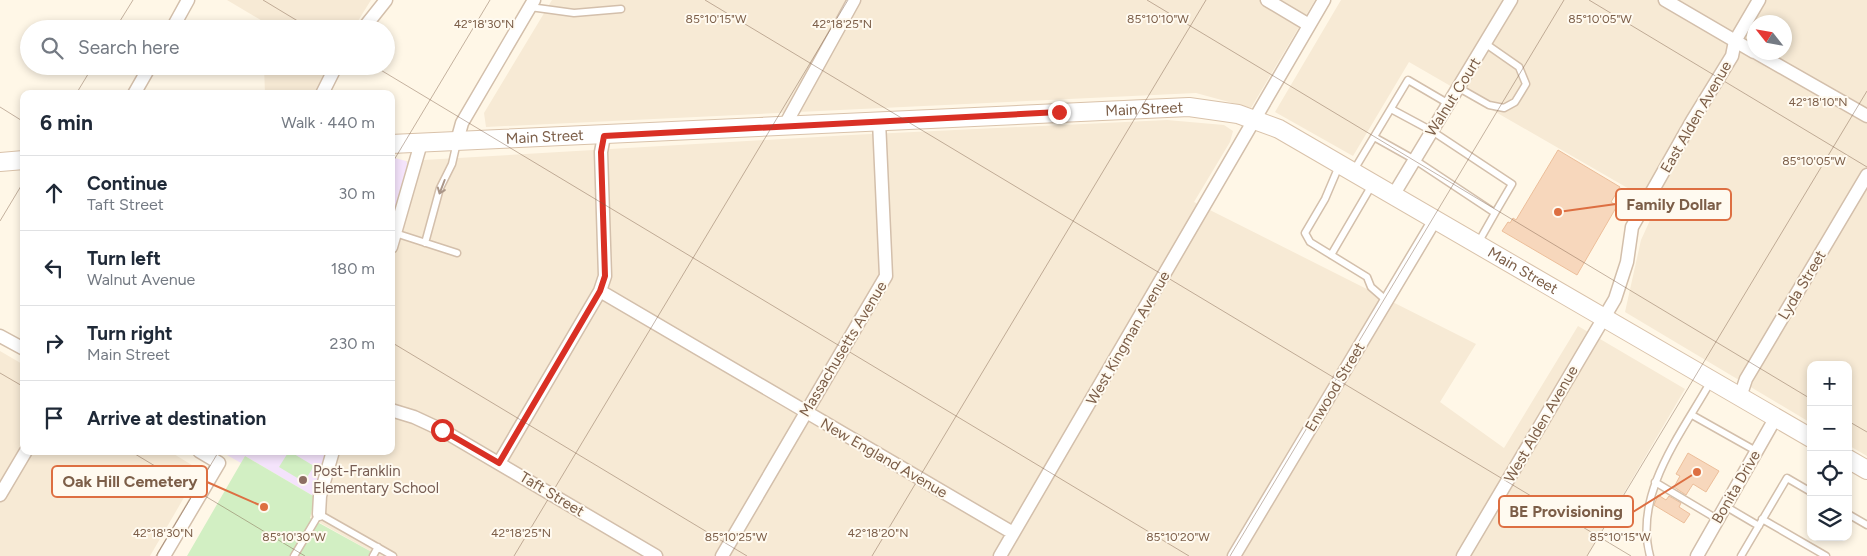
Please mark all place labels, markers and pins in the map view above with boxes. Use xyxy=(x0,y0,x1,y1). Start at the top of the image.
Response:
callout: Family Dollar xyxy=(1616,189,1731,220)
place label: Post-Franklin Elementary School xyxy=(313,462,439,497)
callout: Oak Hill Cemetery xyxy=(52,466,207,497)
marker: Post-Franklin Elementary School xyxy=(297,474,309,486)
callout: BE Provisioning xyxy=(1499,496,1633,527)

